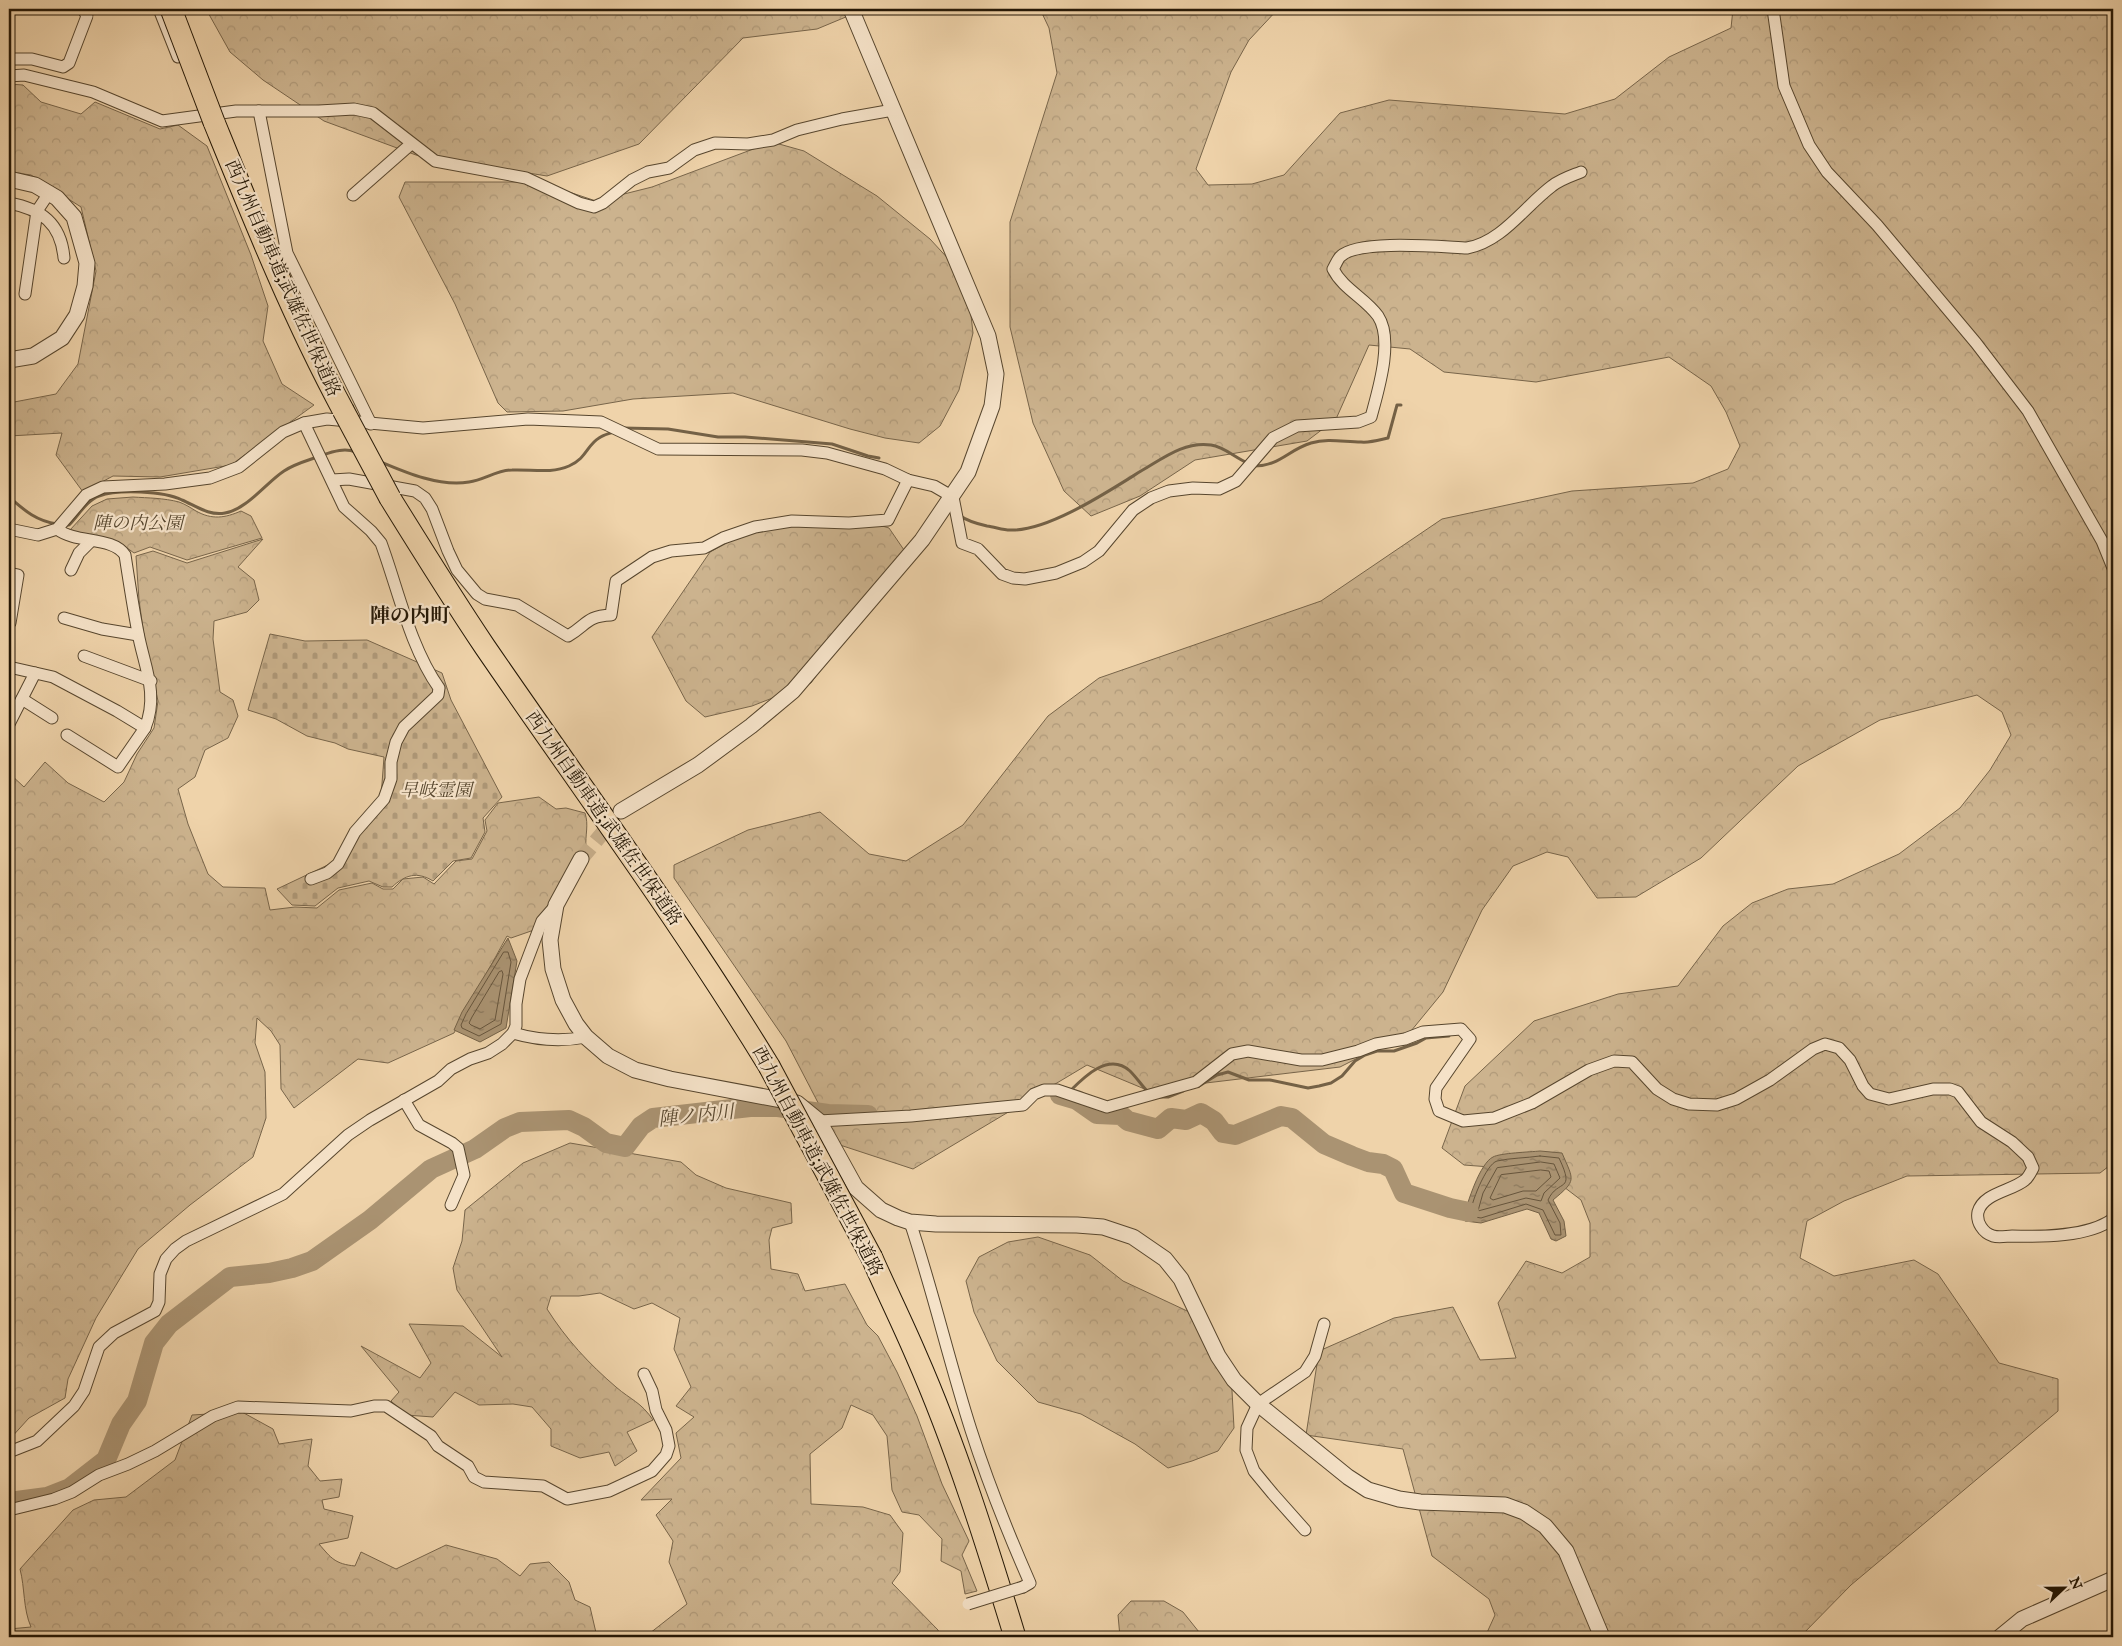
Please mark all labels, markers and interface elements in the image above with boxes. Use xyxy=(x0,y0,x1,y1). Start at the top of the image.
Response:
street label: 西九州自動車道;武雄佐世保道路 xyxy=(221,156,345,400)
park label: 陣の内公園 xyxy=(93,512,186,534)
district label: 陣の内町 xyxy=(370,603,451,627)
street label: 西九州自動車道;武雄佐世保道路 xyxy=(521,706,687,930)
park label: 早岐霊園 xyxy=(400,779,475,801)
street label: 西九州自動車道;武雄佐世保道路 xyxy=(748,1042,888,1280)
water label: 陣ノ内川 xyxy=(657,1099,737,1130)
north arrow xyxy=(2040,1564,2090,1614)
text: N xyxy=(2065,1575,2086,1592)

